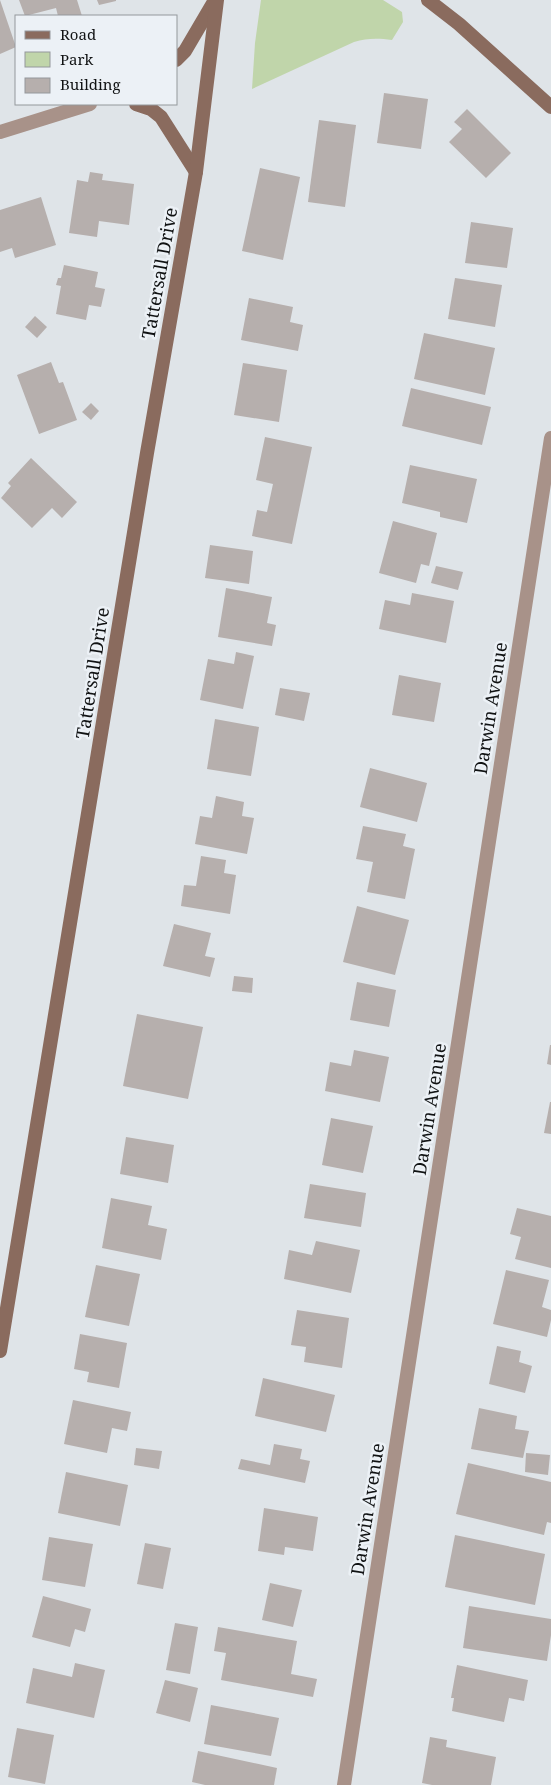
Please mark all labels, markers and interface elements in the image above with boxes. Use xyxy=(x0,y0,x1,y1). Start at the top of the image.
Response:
legend xyxy=(15,15,178,105)
text: Road xyxy=(60,24,96,44)
text: Park xyxy=(60,49,94,69)
text: Building xyxy=(60,74,121,94)
street label: Tattersall Drive xyxy=(136,205,182,341)
street label: Tattersall Drive xyxy=(70,605,114,741)
street label: Darwin Avenue xyxy=(468,640,512,776)
street label: Darwin Avenue xyxy=(407,1041,451,1177)
street label: Darwin Avenue xyxy=(345,1441,389,1577)

